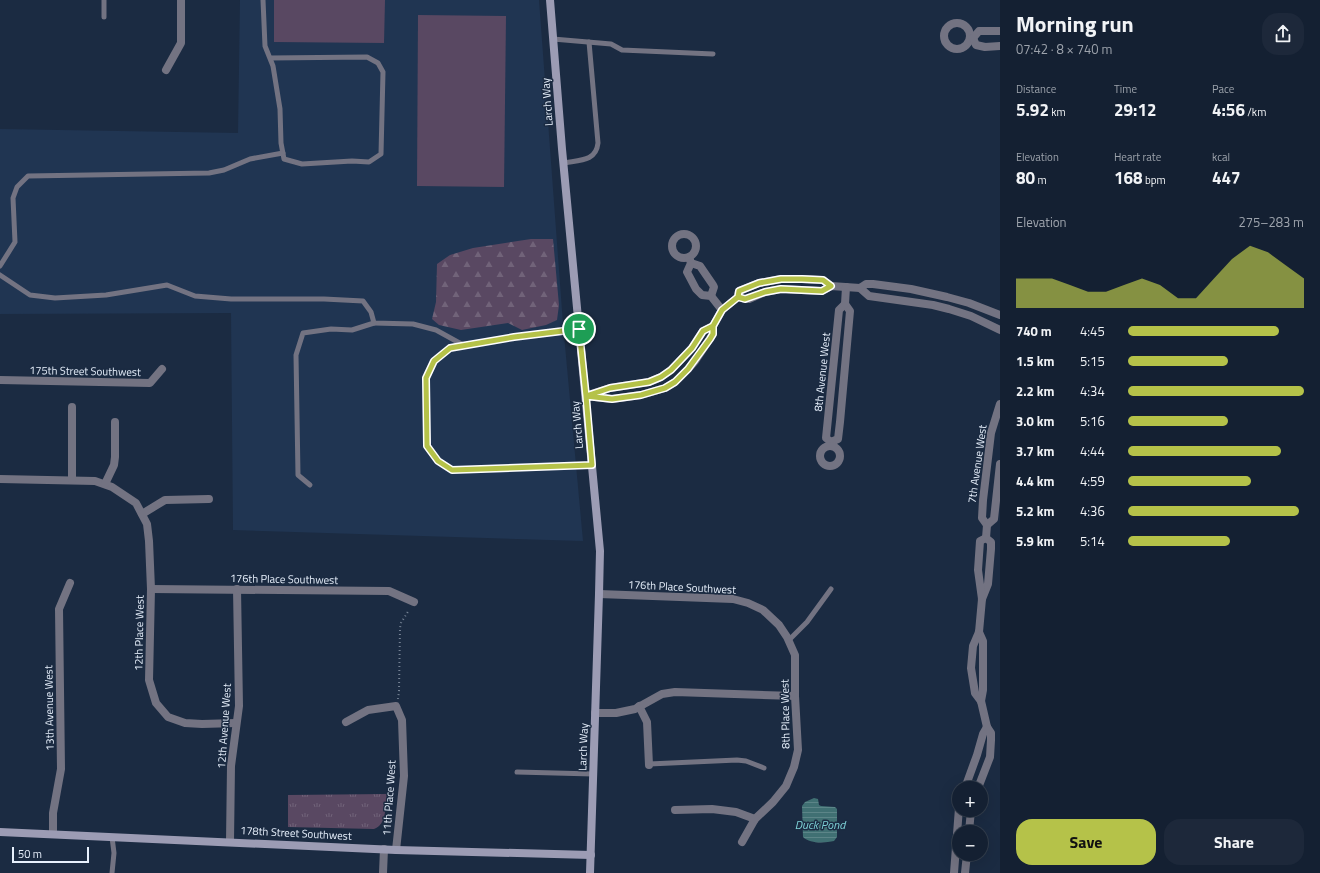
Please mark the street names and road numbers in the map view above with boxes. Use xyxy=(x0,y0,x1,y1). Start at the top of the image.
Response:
street label: Larch Way xyxy=(537,77,557,126)
street label: 8th Avenue West xyxy=(810,332,834,412)
street label: 175th Street Southwest xyxy=(29,362,141,380)
street label: Larch Way xyxy=(567,400,587,450)
street label: 7th Avenue West xyxy=(964,424,990,504)
street label: 176th Place Southwest xyxy=(230,570,338,588)
street label: 176th Place Southwest xyxy=(628,576,737,598)
street label: 12th Place West xyxy=(130,595,148,671)
street label: 13th Avenue West xyxy=(40,665,58,751)
street label: 8th Place West xyxy=(776,679,794,749)
street label: 12th Avenue West xyxy=(213,683,235,769)
street label: Larch Way xyxy=(574,722,592,771)
street label: 11th Place West xyxy=(378,759,400,836)
street label: 178th Street Southwest xyxy=(240,822,352,844)

